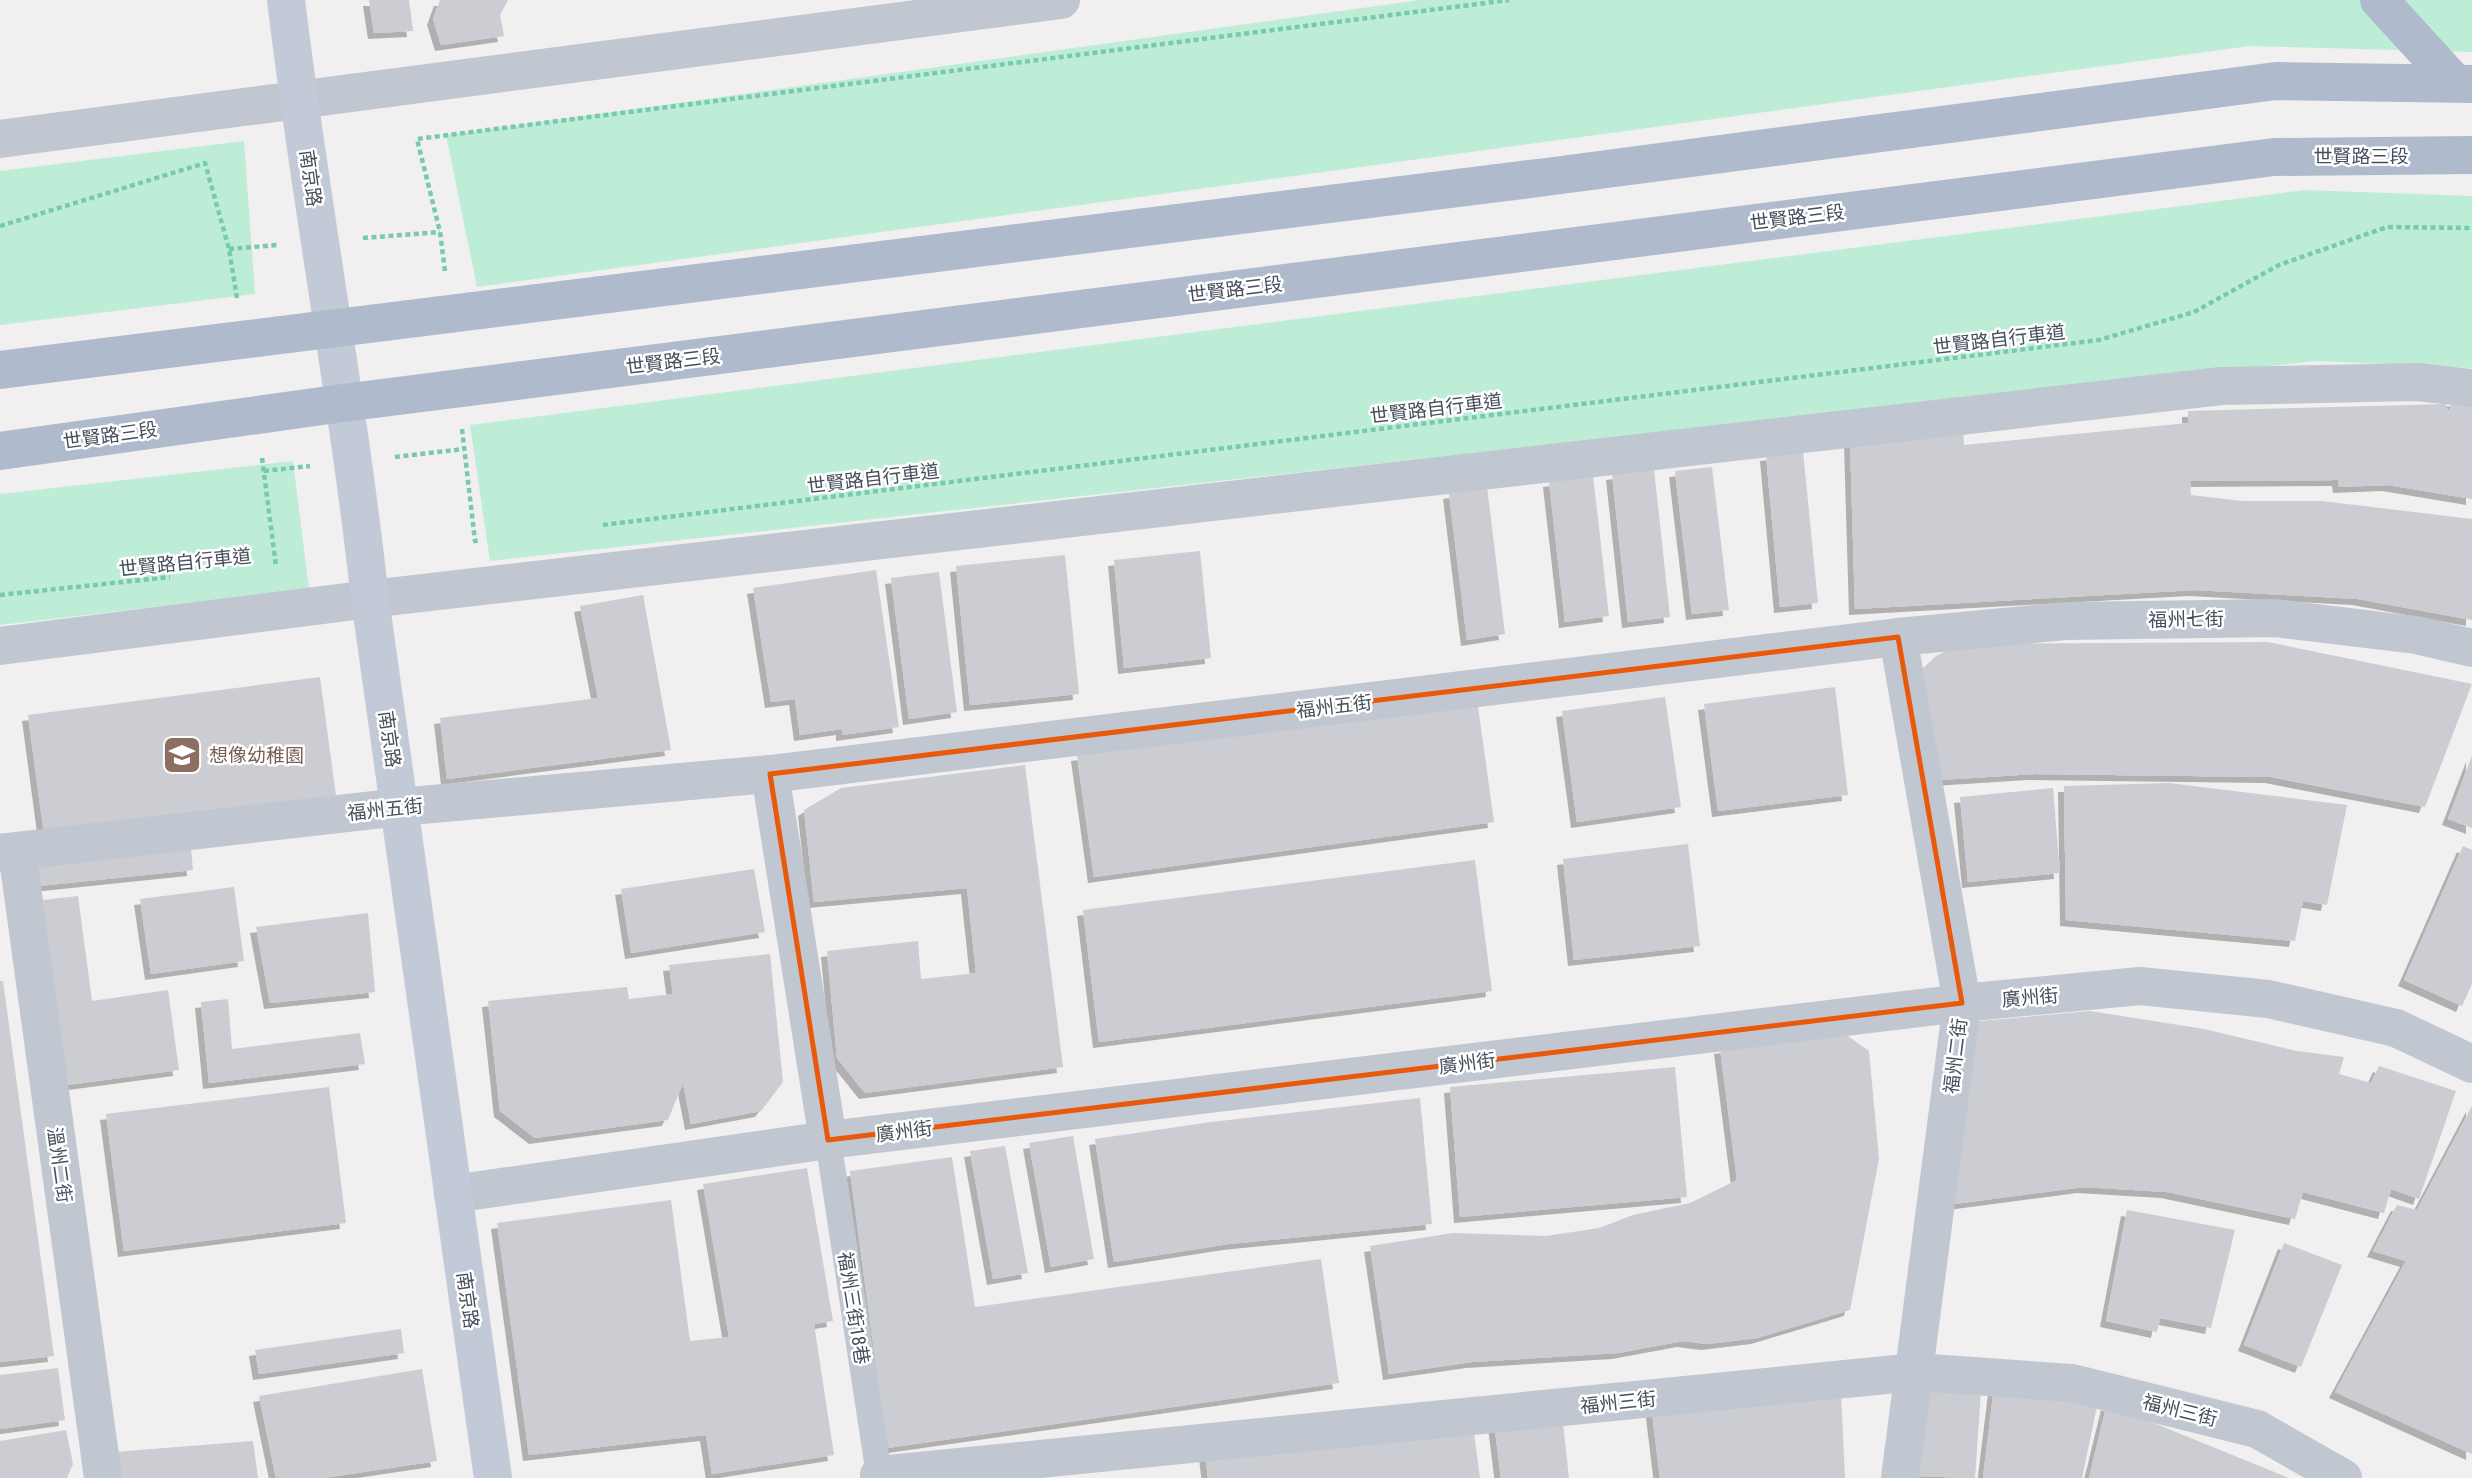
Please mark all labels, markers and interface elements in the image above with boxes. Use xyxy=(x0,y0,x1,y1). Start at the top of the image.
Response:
street label: 世賢路三段 xyxy=(2313,145,2409,168)
street label: 南京路 xyxy=(295,148,326,208)
street label: 世賢路三段 xyxy=(1749,200,1846,235)
street label: 世賢路三段 xyxy=(1187,272,1284,307)
street label: 世賢路自行車道 xyxy=(1932,320,2066,359)
street label: 世賢路三段 xyxy=(625,344,722,379)
street label: 世賢路自行車道 xyxy=(1369,389,1503,428)
street label: 世賢路三段 xyxy=(61,417,159,453)
street label: 世賢路自行車道 xyxy=(806,459,940,498)
street label: 世賢路自行車道 xyxy=(118,544,252,581)
street label: 福州七街 xyxy=(2148,607,2224,632)
street label: 福州五街 xyxy=(1295,690,1373,723)
street label: 南京路 xyxy=(374,709,405,769)
school or university icon: 想像幼稚園 xyxy=(161,734,203,776)
place label: 想像幼稚園 xyxy=(209,744,304,767)
street label: 福州五街 xyxy=(346,794,424,825)
street label: 廣州街 xyxy=(2001,984,2059,1011)
street label: 福州二街 xyxy=(1939,1017,1972,1095)
street label: 廣州街 xyxy=(1437,1049,1497,1078)
street label: 廣州街 xyxy=(874,1117,934,1146)
street label: 溫州二街 xyxy=(43,1126,76,1204)
street label: 福州三街18巷 xyxy=(833,1250,874,1366)
street label: 南京路 xyxy=(452,1270,483,1330)
street label: 福州三街 xyxy=(1579,1387,1657,1418)
street label: 福州三街 xyxy=(2140,1390,2220,1431)

